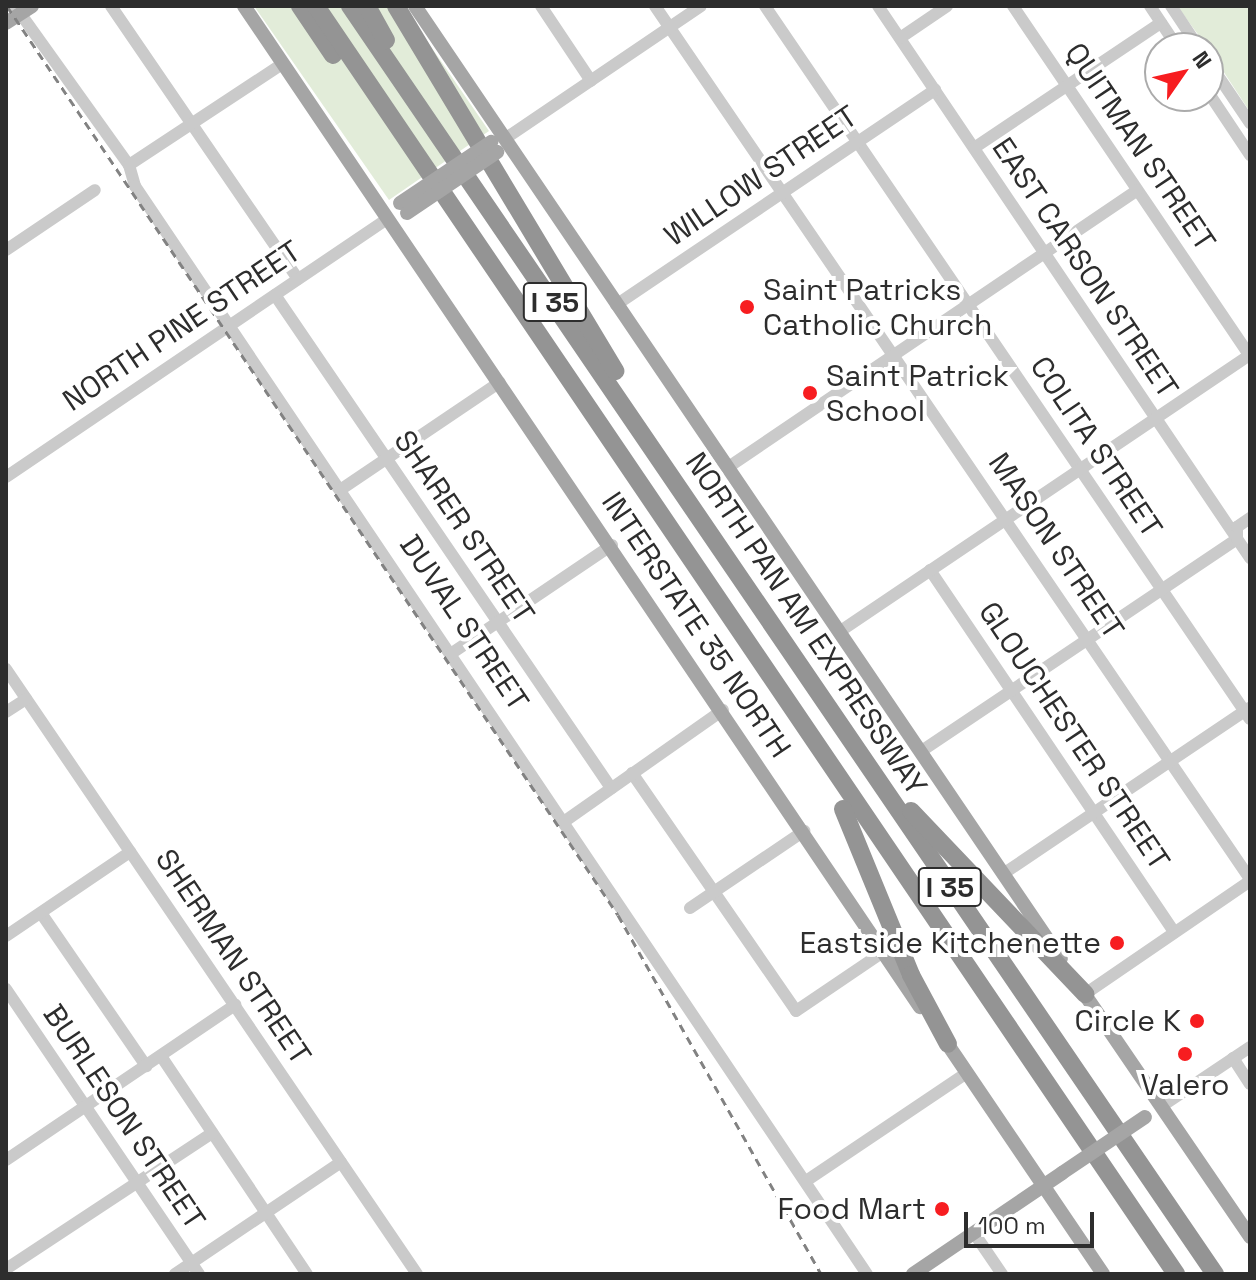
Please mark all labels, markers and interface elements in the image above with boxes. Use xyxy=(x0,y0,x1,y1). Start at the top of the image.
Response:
north arrow xyxy=(1144,32,1224,112)
street label: QUITMAN STREET xyxy=(1057,36,1223,258)
street label: WILLOW STREET xyxy=(658,98,864,254)
street label: EAST CARSON STREET xyxy=(984,131,1186,405)
street label: NORTH PINE STREET xyxy=(56,233,308,419)
place label: Saint Patricks Catholic Church xyxy=(763,272,993,342)
road number: I 35 xyxy=(521,278,589,326)
marker: Saint Patricks Catholic Church xyxy=(738,298,756,316)
street label: COLITA STREET xyxy=(1022,350,1170,544)
place label: Saint Patrick School xyxy=(826,358,1009,428)
marker: Saint Patrick School xyxy=(801,384,819,402)
street label: SHARER STREET xyxy=(386,424,542,630)
street label: NORTH PAN AM EXPRESSWAY xyxy=(678,446,934,802)
street label: MASON STREET xyxy=(981,446,1131,646)
street label: INTERSTATE 35 NORTH xyxy=(594,486,798,764)
street label: DUVAL STREET xyxy=(392,528,536,718)
street label: GLOUCHESTER STREET xyxy=(971,595,1177,877)
street label: SHERMAN STREET xyxy=(148,843,318,1071)
road number: I 35 xyxy=(916,863,984,911)
place label: Eastside Kitchenette xyxy=(799,925,1101,961)
marker: Eastside Kitchenette xyxy=(1108,934,1126,952)
street label: BURLESON STREET xyxy=(35,998,213,1236)
place label: Circle K xyxy=(1075,1003,1181,1039)
marker: Circle K xyxy=(1188,1012,1206,1030)
marker: Valero xyxy=(1176,1045,1194,1063)
place label: Valero xyxy=(1140,1067,1230,1103)
place label: Food Mart xyxy=(778,1191,926,1227)
scale bar xyxy=(968,1196,1098,1246)
marker: Food Mart xyxy=(933,1200,951,1218)
text: 100 m xyxy=(978,1210,1046,1241)

